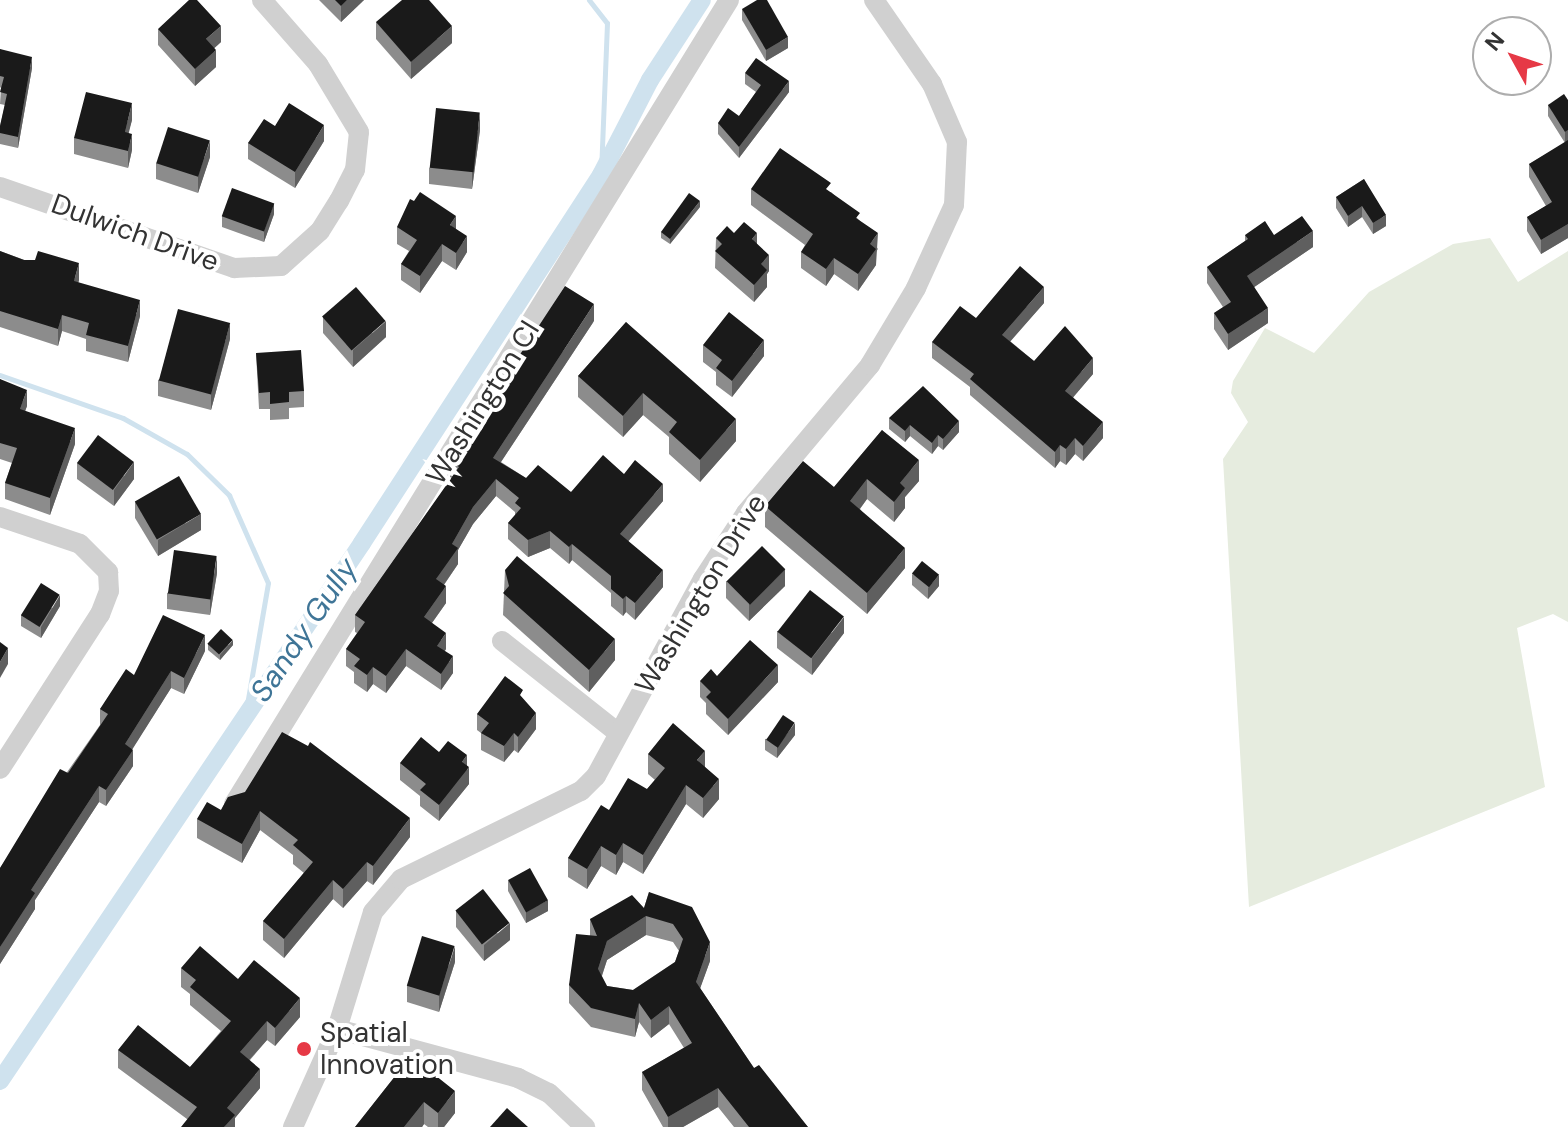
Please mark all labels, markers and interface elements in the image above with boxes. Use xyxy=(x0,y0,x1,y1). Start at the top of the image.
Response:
north arrow xyxy=(1472,16,1552,96)
text: N xyxy=(1478,26,1511,57)
street label: Dulwich Drive xyxy=(47,187,223,279)
street label: Washington Cl xyxy=(419,315,547,491)
street label: Washington Drive xyxy=(628,488,774,700)
water label: Sandy Gully xyxy=(243,551,365,709)
place label: Spatial Innovation xyxy=(320,1016,454,1082)
marker: Spatial Innovation xyxy=(295,1040,313,1058)

